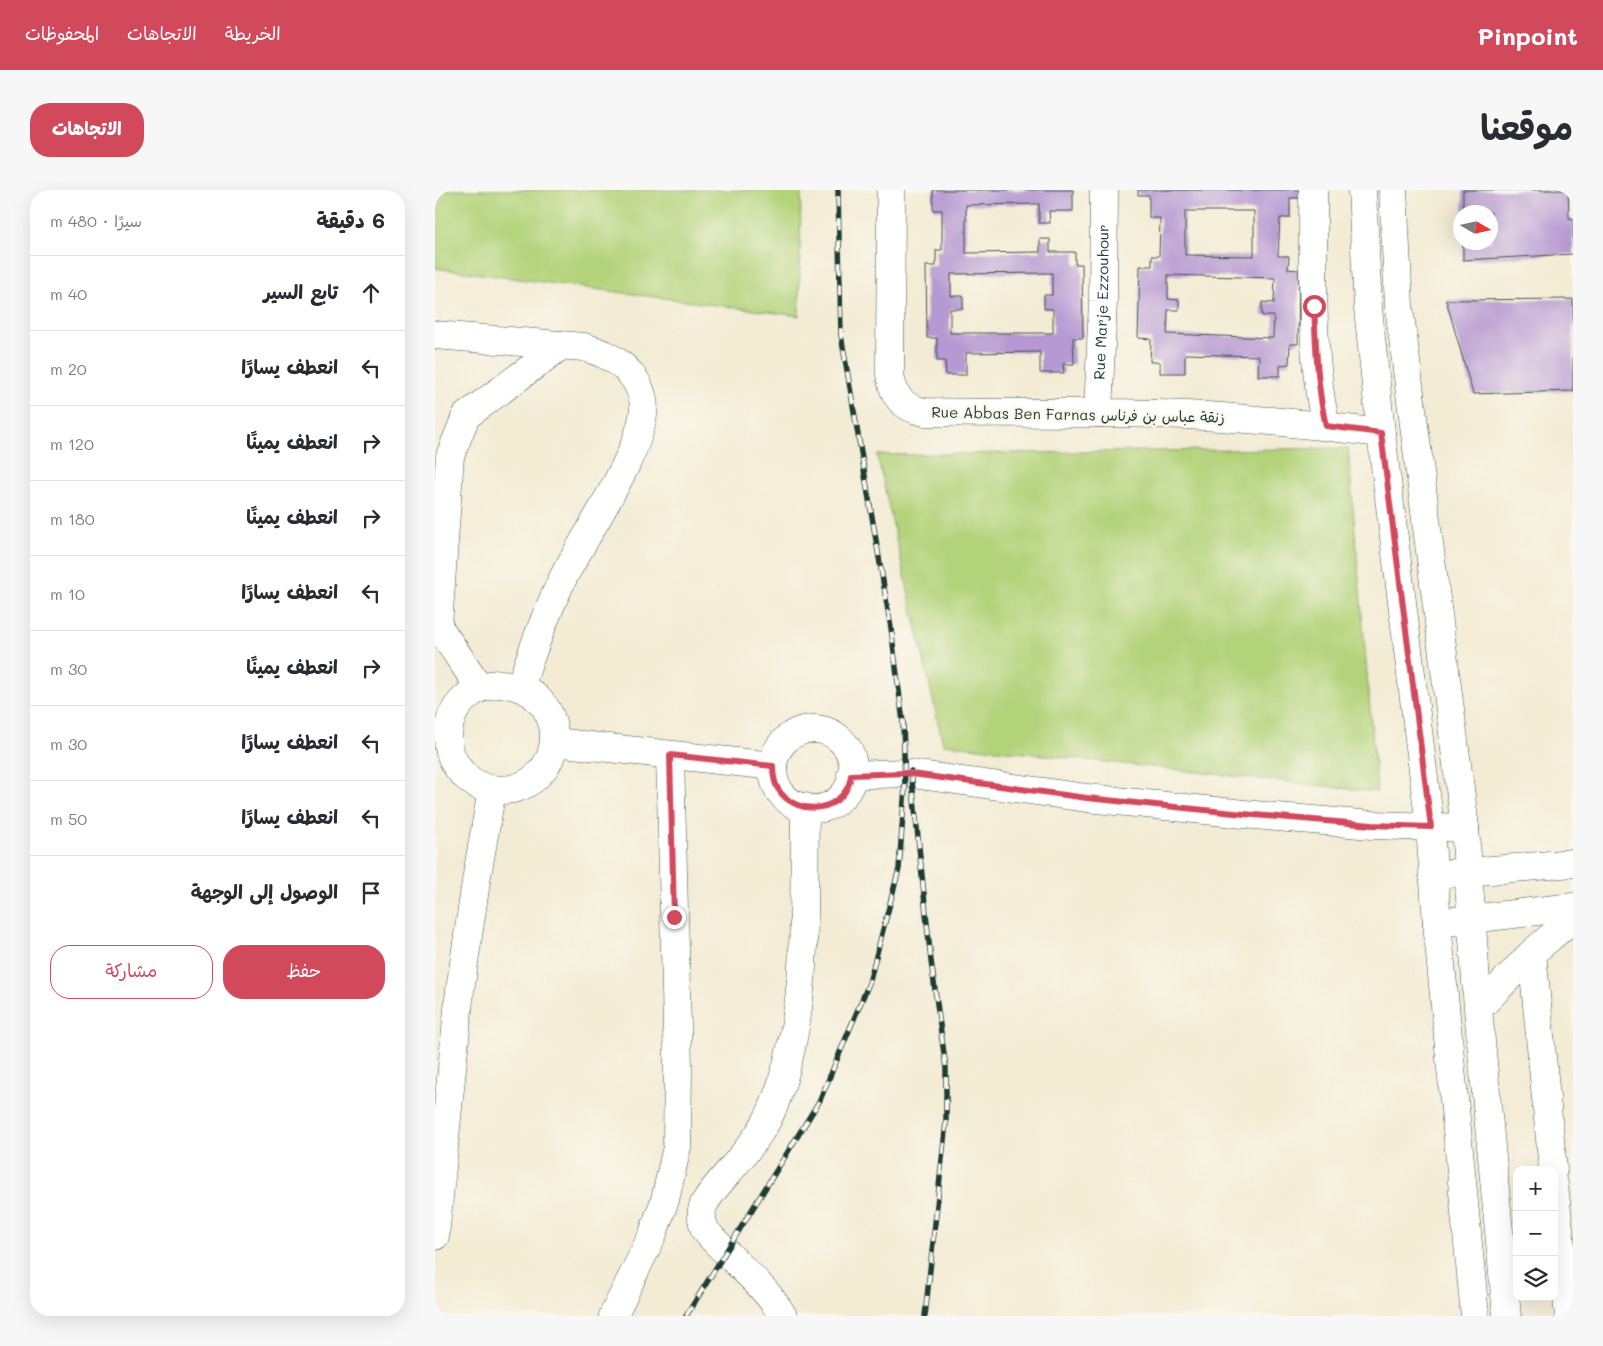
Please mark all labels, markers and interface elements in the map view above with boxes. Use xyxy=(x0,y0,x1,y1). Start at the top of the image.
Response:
text: Pinpoint xyxy=(1477,20,1578,51)
text: المحفوظات xyxy=(25,21,99,45)
text: الاتجاهات xyxy=(127,21,197,45)
text: الخريطة xyxy=(225,21,281,45)
button: الاتجاهات xyxy=(30,103,144,157)
text: موقعنا xyxy=(1480,103,1573,149)
north arrow xyxy=(1453,205,1498,250)
text: 6 دقيقة xyxy=(316,206,385,233)
text: سيرًا · 480 m xyxy=(50,210,142,231)
street label: Rue Marje Ezzouhour xyxy=(1088,224,1113,380)
text: تابع السير xyxy=(263,279,338,304)
icon: ahead xyxy=(357,279,385,307)
text: 40 m xyxy=(50,283,87,304)
route start xyxy=(1303,295,1326,318)
text: انعطف يسارًا xyxy=(241,354,338,379)
icon: left xyxy=(357,354,385,382)
text: 20 m xyxy=(50,358,87,379)
street label: Rue Abbas Ben Farnas زنقة عباس بن فرناس xyxy=(931,401,1225,427)
text: انعطف يمينًا xyxy=(246,429,338,454)
icon: right xyxy=(357,429,385,457)
text: 120 m xyxy=(50,433,94,454)
text: انعطف يمينًا xyxy=(246,504,338,529)
icon: right xyxy=(357,504,385,532)
text: 180 m xyxy=(50,508,95,529)
text: انعطف يسارًا xyxy=(241,579,338,604)
icon: left xyxy=(357,579,385,607)
text: 10 m xyxy=(50,583,85,604)
text: انعطف يمينًا xyxy=(246,654,338,679)
icon: right xyxy=(357,654,385,682)
text: 30 m xyxy=(50,658,87,679)
text: انعطف يسارًا xyxy=(241,729,338,754)
icon: left xyxy=(357,729,385,757)
text: 30 m xyxy=(50,733,87,754)
text: انعطف يسارًا xyxy=(241,804,338,829)
icon: left xyxy=(357,804,385,832)
text: 50 m xyxy=(50,808,87,829)
text: الوصول إلى الوجهة xyxy=(191,879,338,904)
icon: arrive xyxy=(357,879,385,907)
route end xyxy=(663,906,686,929)
button: مشاركة xyxy=(50,945,213,999)
button: حفظ xyxy=(223,945,385,999)
map controls xyxy=(1513,1166,1558,1301)
button: + xyxy=(1513,1166,1558,1211)
button: − xyxy=(1513,1211,1558,1256)
button: layers xyxy=(1513,1256,1558,1301)

